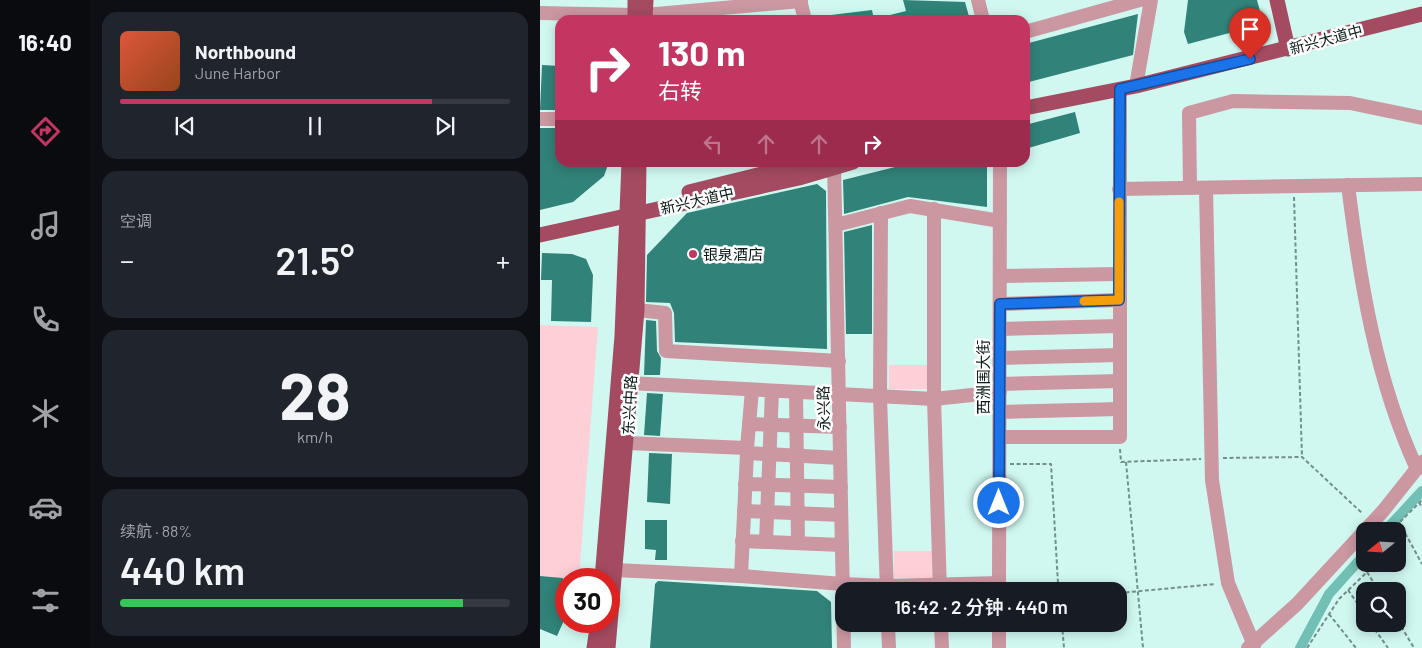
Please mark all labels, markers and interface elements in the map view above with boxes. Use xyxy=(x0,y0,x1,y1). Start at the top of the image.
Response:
pin xyxy=(1229,8,1271,59)
icon: arrive xyxy=(1236,15,1264,43)
street label: 新兴大道中 xyxy=(1287,21,1365,57)
text: 16:40 xyxy=(18,29,72,55)
text: 130 m xyxy=(658,31,745,73)
icon: right xyxy=(575,35,640,100)
text: Northbound xyxy=(195,40,296,63)
text: June Harbor xyxy=(195,63,281,82)
text: 右转 xyxy=(658,77,702,103)
icon: previous xyxy=(171,112,199,140)
icon: pause xyxy=(301,112,329,140)
icon: next xyxy=(431,112,459,140)
icon: directions xyxy=(28,114,63,149)
icon: left xyxy=(699,130,727,158)
icon: ahead xyxy=(752,130,780,158)
icon: ahead xyxy=(805,130,833,158)
icon: right xyxy=(858,130,886,158)
street label: 新兴大道中 xyxy=(658,183,736,217)
icon: music xyxy=(28,208,63,243)
text: 空调 xyxy=(120,211,152,230)
text: 21.5° xyxy=(276,237,354,283)
text: − xyxy=(120,243,134,277)
text: + xyxy=(496,243,510,277)
place label: 银泉酒店 xyxy=(703,245,763,263)
marker: 银泉酒店 xyxy=(687,248,699,260)
icon: phone xyxy=(28,302,63,337)
street label: 西洲围大街 xyxy=(974,339,992,415)
text: 28 xyxy=(279,355,351,433)
street label: 东兴中路 xyxy=(618,375,640,435)
street label: 永兴路 xyxy=(814,385,832,431)
icon: climate xyxy=(28,396,63,431)
text: km/h xyxy=(297,427,333,446)
position arrow xyxy=(972,476,1024,528)
icon: car xyxy=(28,490,63,525)
text: 续航 · 88% xyxy=(120,521,192,540)
north arrow xyxy=(1356,522,1406,572)
map controls xyxy=(1356,522,1406,632)
text: 440 km xyxy=(120,547,245,593)
speed limit sign: 30 xyxy=(555,568,620,633)
button: search xyxy=(1356,582,1406,632)
icon: filters xyxy=(28,583,63,618)
text: 16:42 · 2 分钟 · 440 m xyxy=(894,595,1068,618)

